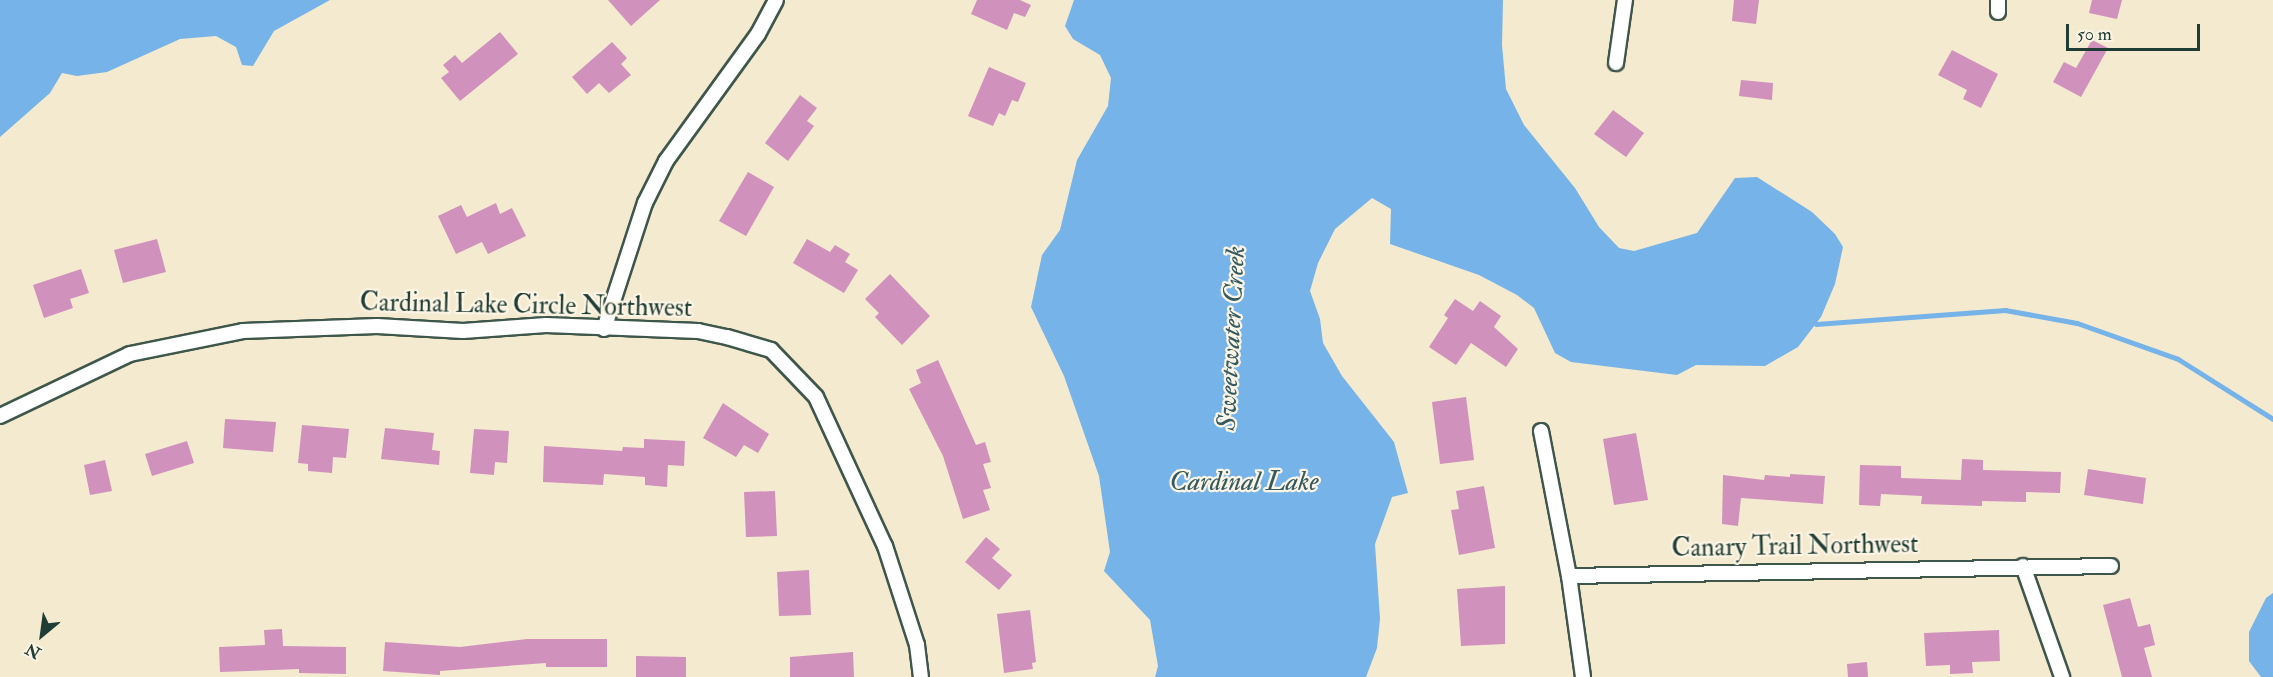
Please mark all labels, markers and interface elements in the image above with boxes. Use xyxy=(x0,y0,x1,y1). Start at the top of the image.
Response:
scale bar xyxy=(2069,12,2202,50)
text: 50 m xyxy=(2077,23,2112,46)
water label: Sweetwater Creek xyxy=(1210,245,1252,431)
street label: Cardinal Lake Circle Northwest xyxy=(360,288,692,324)
water label: Cardinal Lake xyxy=(1170,466,1318,498)
street label: Canary Trail Northwest xyxy=(1671,529,1919,565)
north arrow xyxy=(12,605,72,665)
text: N xyxy=(22,639,44,663)

